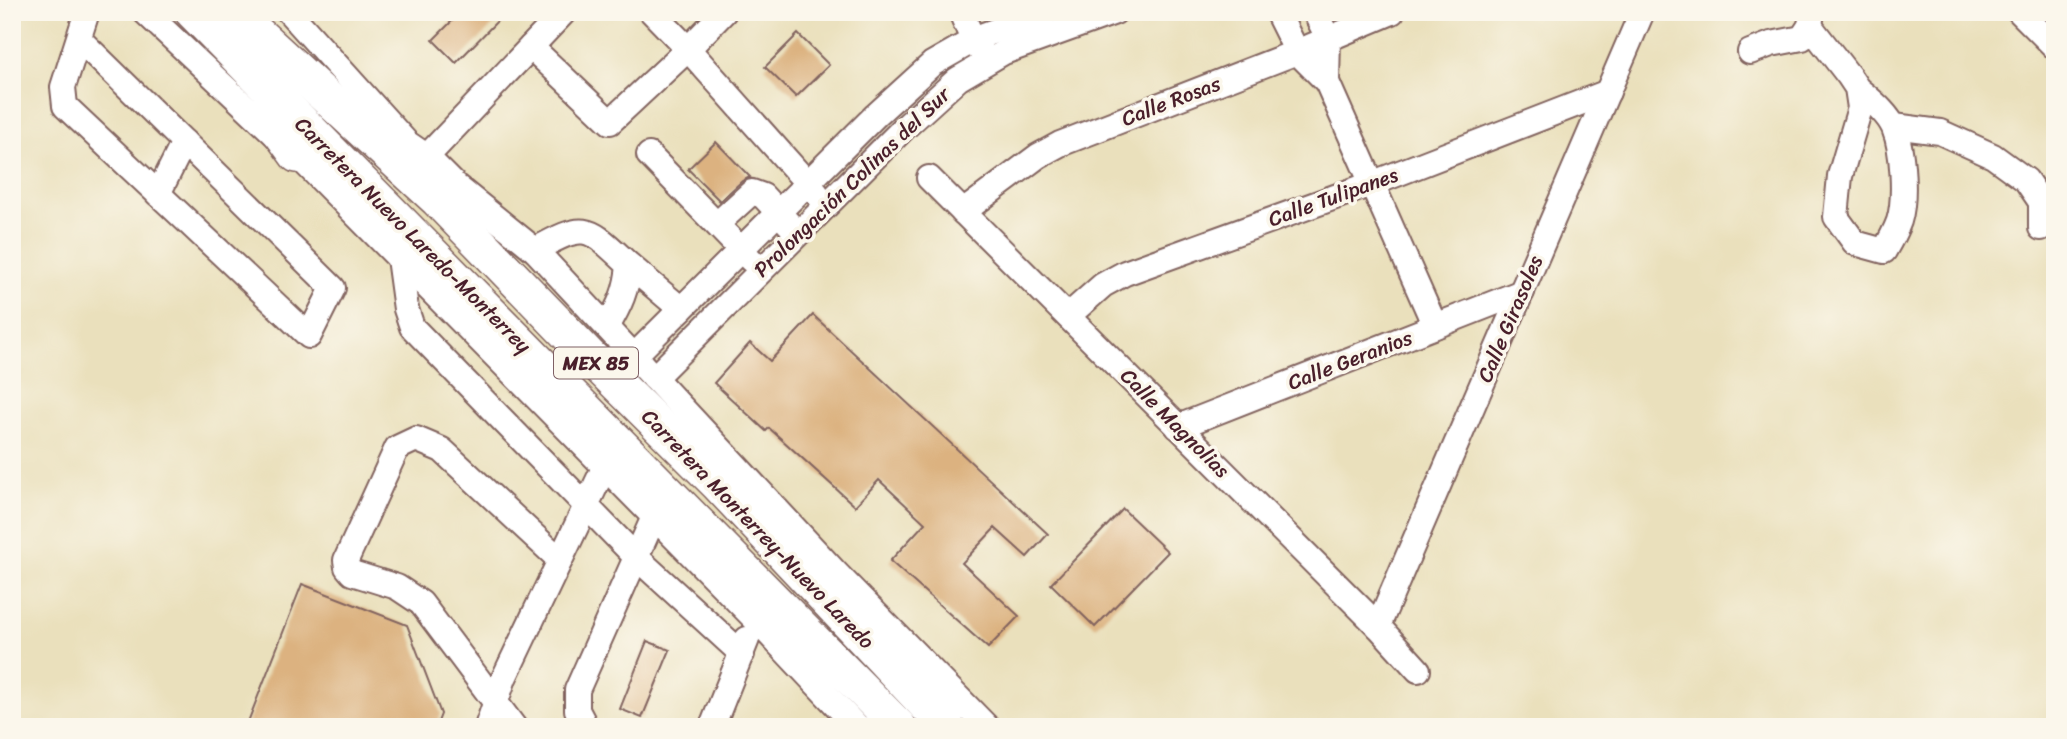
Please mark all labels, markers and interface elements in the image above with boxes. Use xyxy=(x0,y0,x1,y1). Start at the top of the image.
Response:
street label: Calle Rosas xyxy=(1116,65,1227,137)
street label: Prolongación Colinas del Sur xyxy=(744,76,961,287)
street label: Carretera Nuevo Laredo-Monterrey xyxy=(285,107,541,363)
street label: Calle Tulipanes xyxy=(1263,156,1404,238)
street label: Calle Girasoles xyxy=(1466,249,1554,389)
street label: Calle Geranios xyxy=(1282,319,1418,401)
road number: MEX 85 xyxy=(554,348,638,378)
street label: Calle Magnolias xyxy=(1111,359,1240,488)
street label: Carretera Monterrey-Nuevo Laredo xyxy=(632,399,884,659)

